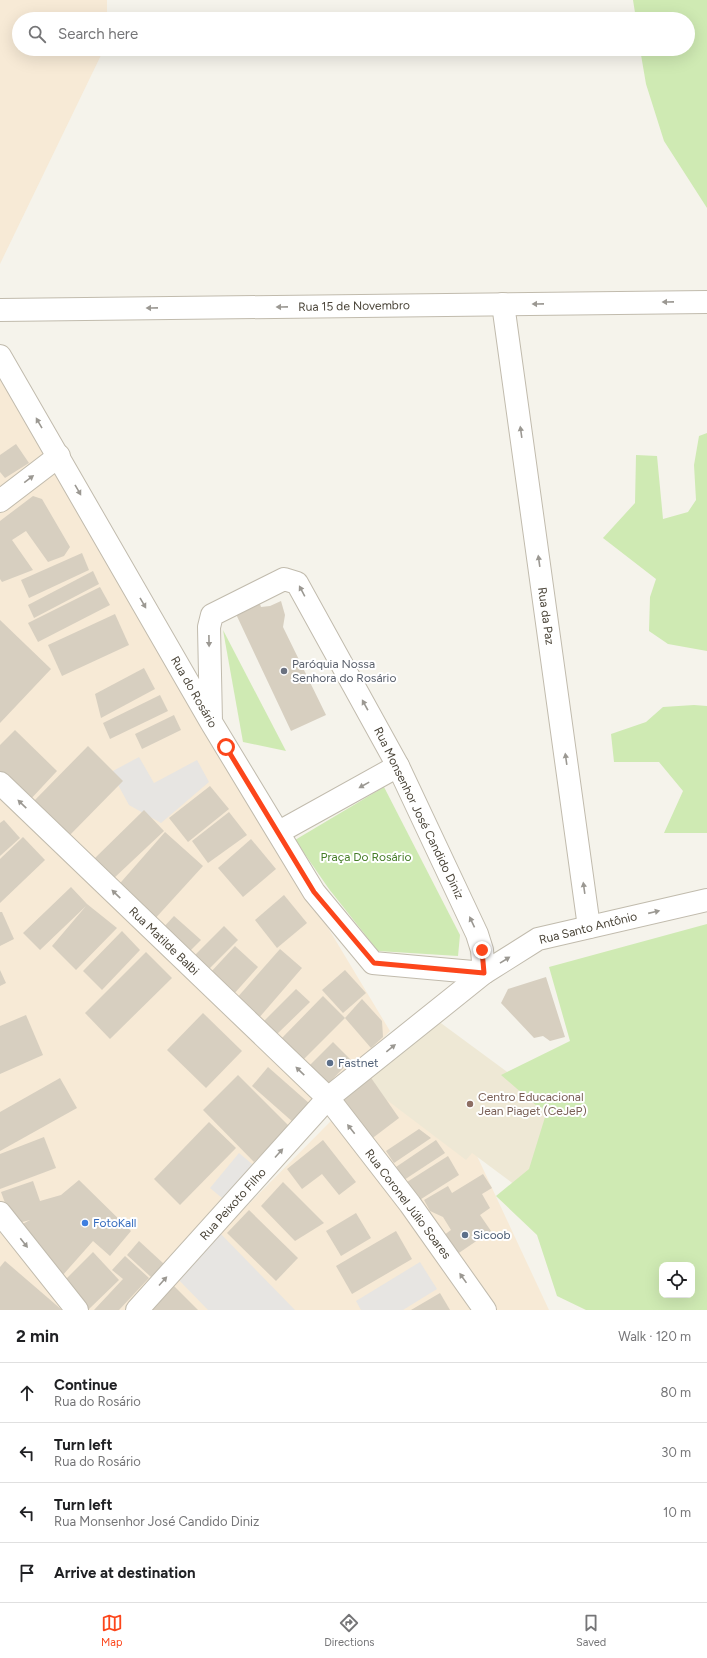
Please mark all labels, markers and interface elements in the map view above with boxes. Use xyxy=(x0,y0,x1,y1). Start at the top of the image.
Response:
search box xyxy=(12,12,695,56)
icon: search xyxy=(26,23,48,45)
text: Search here xyxy=(58,25,138,43)
street label: Rua 15 de Novembro xyxy=(298,298,410,314)
one-way arrow xyxy=(661,299,674,305)
one-way arrow xyxy=(531,301,544,307)
one-way arrow xyxy=(275,304,288,310)
one-way arrow xyxy=(146,305,158,312)
one-way arrow xyxy=(36,417,43,429)
one-way arrow xyxy=(518,426,524,439)
one-way arrow xyxy=(24,474,35,483)
one-way arrow xyxy=(75,484,82,496)
one-way arrow xyxy=(536,555,542,567)
one-way arrow xyxy=(299,585,305,597)
street label: Rua da Paz xyxy=(535,586,557,646)
one-way arrow xyxy=(139,597,146,609)
one-way arrow xyxy=(206,635,212,648)
street label: Rua do Rosário xyxy=(168,654,220,730)
place label: Paróquia Nossa Senhora do Rosário xyxy=(292,657,396,685)
marker: Paróquia Nossa Senhora do Rosário xyxy=(279,666,289,676)
one-way arrow xyxy=(361,699,368,711)
street label: Rua Monsenhor José Candido Diniz xyxy=(371,725,467,901)
route start xyxy=(217,738,235,756)
one-way arrow xyxy=(563,753,569,765)
one-way arrow xyxy=(358,782,370,788)
one-way arrow xyxy=(17,799,27,809)
park label: Praça Do Rosário xyxy=(321,850,411,864)
one-way arrow xyxy=(581,882,587,894)
one-way arrow xyxy=(111,889,121,899)
street label: Rua Matilde Balbi xyxy=(126,904,202,978)
one-way arrow xyxy=(648,908,660,914)
street label: Rua Santo Antônio xyxy=(537,909,639,947)
one-way arrow xyxy=(469,916,475,927)
route end xyxy=(473,941,491,959)
one-way arrow xyxy=(500,956,510,964)
one-way arrow xyxy=(386,1043,397,1052)
place label: Fastnet xyxy=(338,1056,379,1070)
marker: Fastnet xyxy=(325,1058,335,1068)
one-way arrow xyxy=(295,1067,305,1076)
place label: Centro Educacional Jean Piaget (CeJeP) xyxy=(478,1090,587,1118)
marker: Centro Educacional Jean Piaget (CeJeP) xyxy=(465,1099,475,1109)
one-way arrow xyxy=(347,1124,356,1135)
street label: Rua Coronel Júlio Soares xyxy=(362,1146,454,1262)
one-way arrow xyxy=(274,1148,283,1159)
street label: Rua Peixoto Filho xyxy=(197,1165,269,1243)
place label: FotoKall xyxy=(93,1216,137,1230)
marker: FotoKall xyxy=(80,1218,90,1228)
place label: Sicoob xyxy=(473,1228,511,1242)
marker: Sicoob xyxy=(460,1230,470,1240)
one-way arrow xyxy=(20,1238,29,1249)
map controls xyxy=(659,1262,695,1298)
button: locate xyxy=(659,1262,695,1298)
one-way arrow xyxy=(459,1273,467,1283)
one-way arrow xyxy=(159,1276,168,1286)
text: 2 min xyxy=(16,1326,59,1346)
text: Walk · 120 m xyxy=(618,1329,691,1344)
text: Continue xyxy=(54,1376,117,1394)
icon: ahead xyxy=(16,1382,38,1404)
text: 80 m xyxy=(660,1385,691,1400)
text: Rua do Rosário xyxy=(54,1394,141,1409)
text: Turn left xyxy=(54,1436,112,1454)
icon: left xyxy=(16,1442,38,1464)
text: 30 m xyxy=(661,1445,691,1460)
text: Rua do Rosário xyxy=(54,1454,141,1469)
text: Turn left xyxy=(54,1496,112,1514)
icon: left xyxy=(16,1502,38,1524)
text: 10 m xyxy=(663,1505,691,1520)
text: Rua Monsenhor José Candido Diniz xyxy=(54,1514,259,1529)
icon: arrive xyxy=(16,1562,38,1584)
text: Arrive at destination xyxy=(54,1564,195,1582)
tab: Map xyxy=(101,1612,123,1649)
tab: Directions xyxy=(324,1612,374,1649)
tab: Saved xyxy=(576,1612,606,1649)

